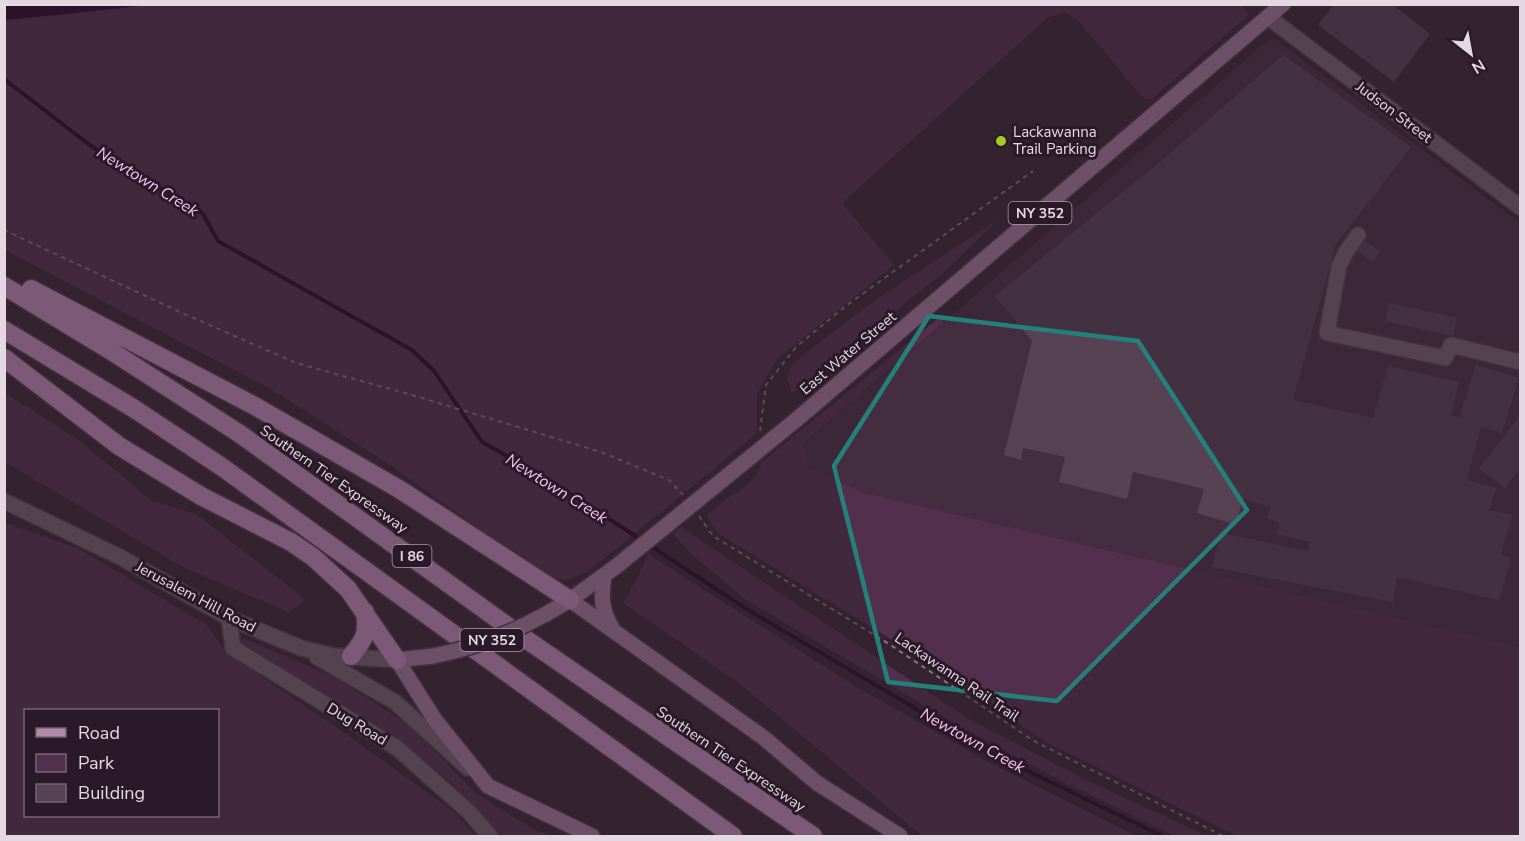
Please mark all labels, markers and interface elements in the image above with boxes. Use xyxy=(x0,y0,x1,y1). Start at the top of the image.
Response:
north arrow xyxy=(1441,24,1501,84)
text: N xyxy=(1467,53,1489,79)
street label: Judson Street xyxy=(1351,76,1437,148)
place label: Lackawanna Trail Parking xyxy=(1013,122,1097,159)
marker: Lackawanna Trail Parking xyxy=(994,134,1008,148)
water label: Newtown Creek xyxy=(92,142,203,222)
road number: NY 352 xyxy=(1008,202,1072,224)
street label: East Water Street xyxy=(796,306,901,399)
street label: Southern Tier Expressway xyxy=(256,420,412,538)
water label: Newtown Creek xyxy=(501,449,612,529)
road number: I 86 xyxy=(392,545,432,567)
street label: Jerusalem Hill Road xyxy=(132,556,260,637)
street label: Lackawanna Rail Trail xyxy=(891,628,1024,727)
road number: NY 352 xyxy=(460,629,524,651)
street label: Dug Road xyxy=(323,698,391,750)
street label: Southern Tier Expressway xyxy=(652,701,810,817)
water label: Newtown Creek xyxy=(916,703,1030,779)
legend xyxy=(24,709,219,817)
text: Road xyxy=(78,721,120,745)
text: Park xyxy=(78,751,115,775)
text: Building xyxy=(78,781,145,805)

